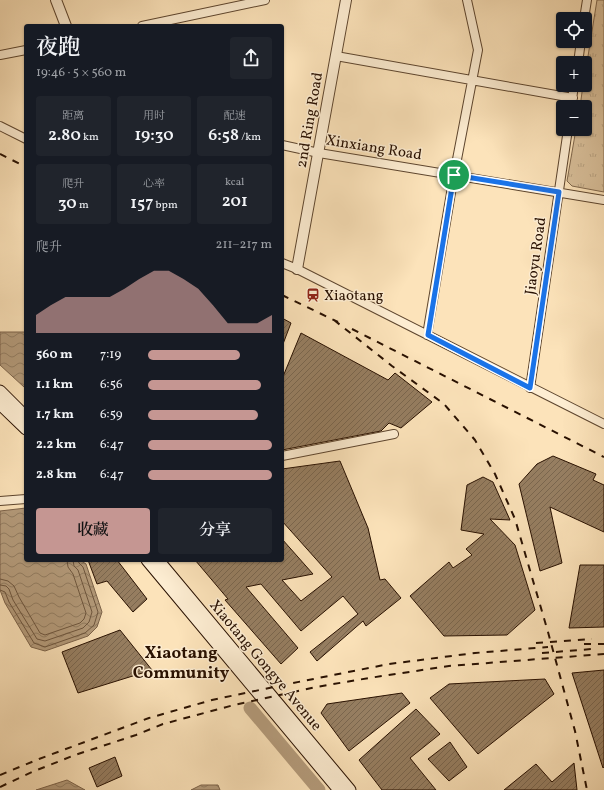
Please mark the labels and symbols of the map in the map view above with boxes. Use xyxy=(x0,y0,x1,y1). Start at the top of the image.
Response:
street label: 2nd Ring Road xyxy=(292,71,329,170)
street label: Xinxiang Road xyxy=(324,131,423,166)
pin xyxy=(437,158,471,192)
street label: Jiaoyu Road xyxy=(521,216,552,296)
place label: Xiaotang xyxy=(324,286,384,307)
station icon: Xiaotang xyxy=(305,287,321,303)
street label: Xiaotang Gongye Avenue xyxy=(204,596,326,736)
district label: Xiaotang Community xyxy=(133,642,230,685)

